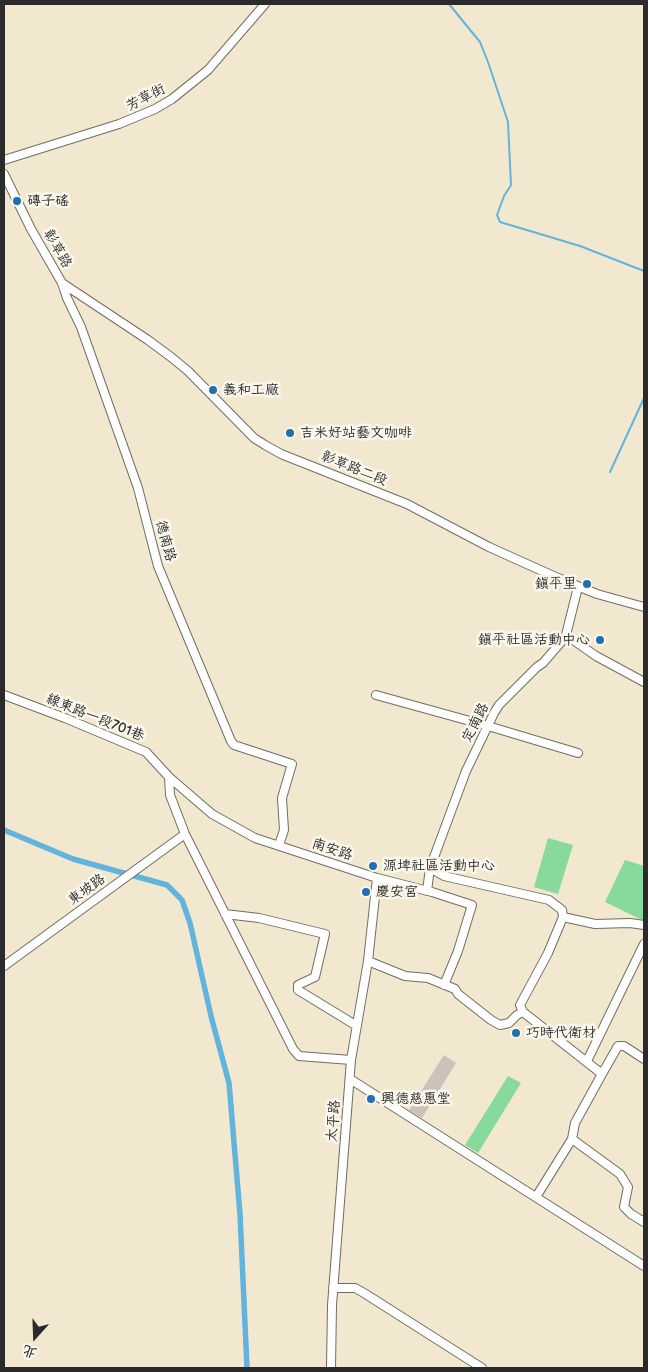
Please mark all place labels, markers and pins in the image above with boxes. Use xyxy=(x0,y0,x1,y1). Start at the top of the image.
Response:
place label: 磚子磘 xyxy=(27,193,69,209)
marker: 磚子磘 xyxy=(11,195,23,207)
place label: 義和工廠 xyxy=(223,382,279,398)
marker: 義和工廠 xyxy=(207,384,219,396)
place label: 吉米好站藝文咖啡 xyxy=(300,425,412,441)
marker: 吉米好站藝文咖啡 xyxy=(284,427,296,439)
place label: 鎮平里 xyxy=(535,576,577,592)
marker: 鎮平里 xyxy=(581,578,593,590)
place label: 鎮平社區活動中心 xyxy=(478,632,590,648)
marker: 鎮平社區活動中心 xyxy=(594,634,606,646)
place label: 源埤社區活動中心 xyxy=(383,858,495,874)
marker: 源埤社區活動中心 xyxy=(367,860,379,872)
place label: 慶安宮 xyxy=(376,884,418,900)
marker: 慶安宮 xyxy=(360,886,372,898)
place label: 巧時代衛材 xyxy=(526,1025,596,1041)
marker: 巧時代衛材 xyxy=(510,1027,522,1039)
place label: 興德慈惠堂 xyxy=(381,1091,451,1107)
marker: 興德慈惠堂 xyxy=(365,1093,377,1105)

